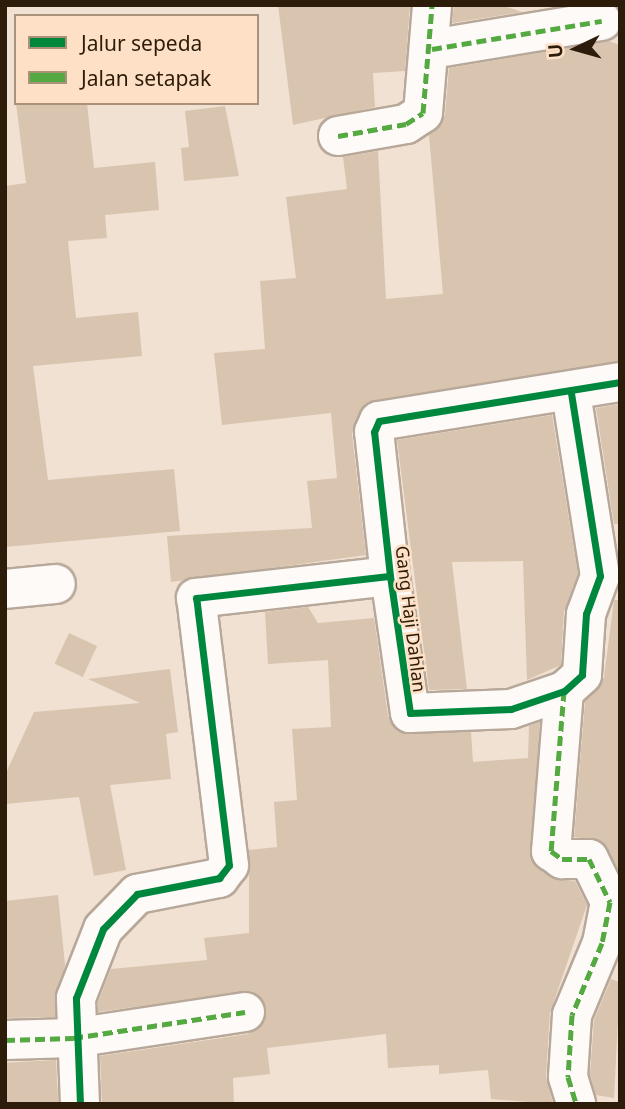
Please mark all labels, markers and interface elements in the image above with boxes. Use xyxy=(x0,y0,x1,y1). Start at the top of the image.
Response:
legend xyxy=(14,14,259,105)
north arrow xyxy=(541,14,611,84)
text: Jalur sepeda xyxy=(81,29,202,57)
text: U xyxy=(542,43,569,59)
text: Jalan setapak xyxy=(81,64,211,92)
street label: Gang Haji Dahlan xyxy=(391,544,431,694)

